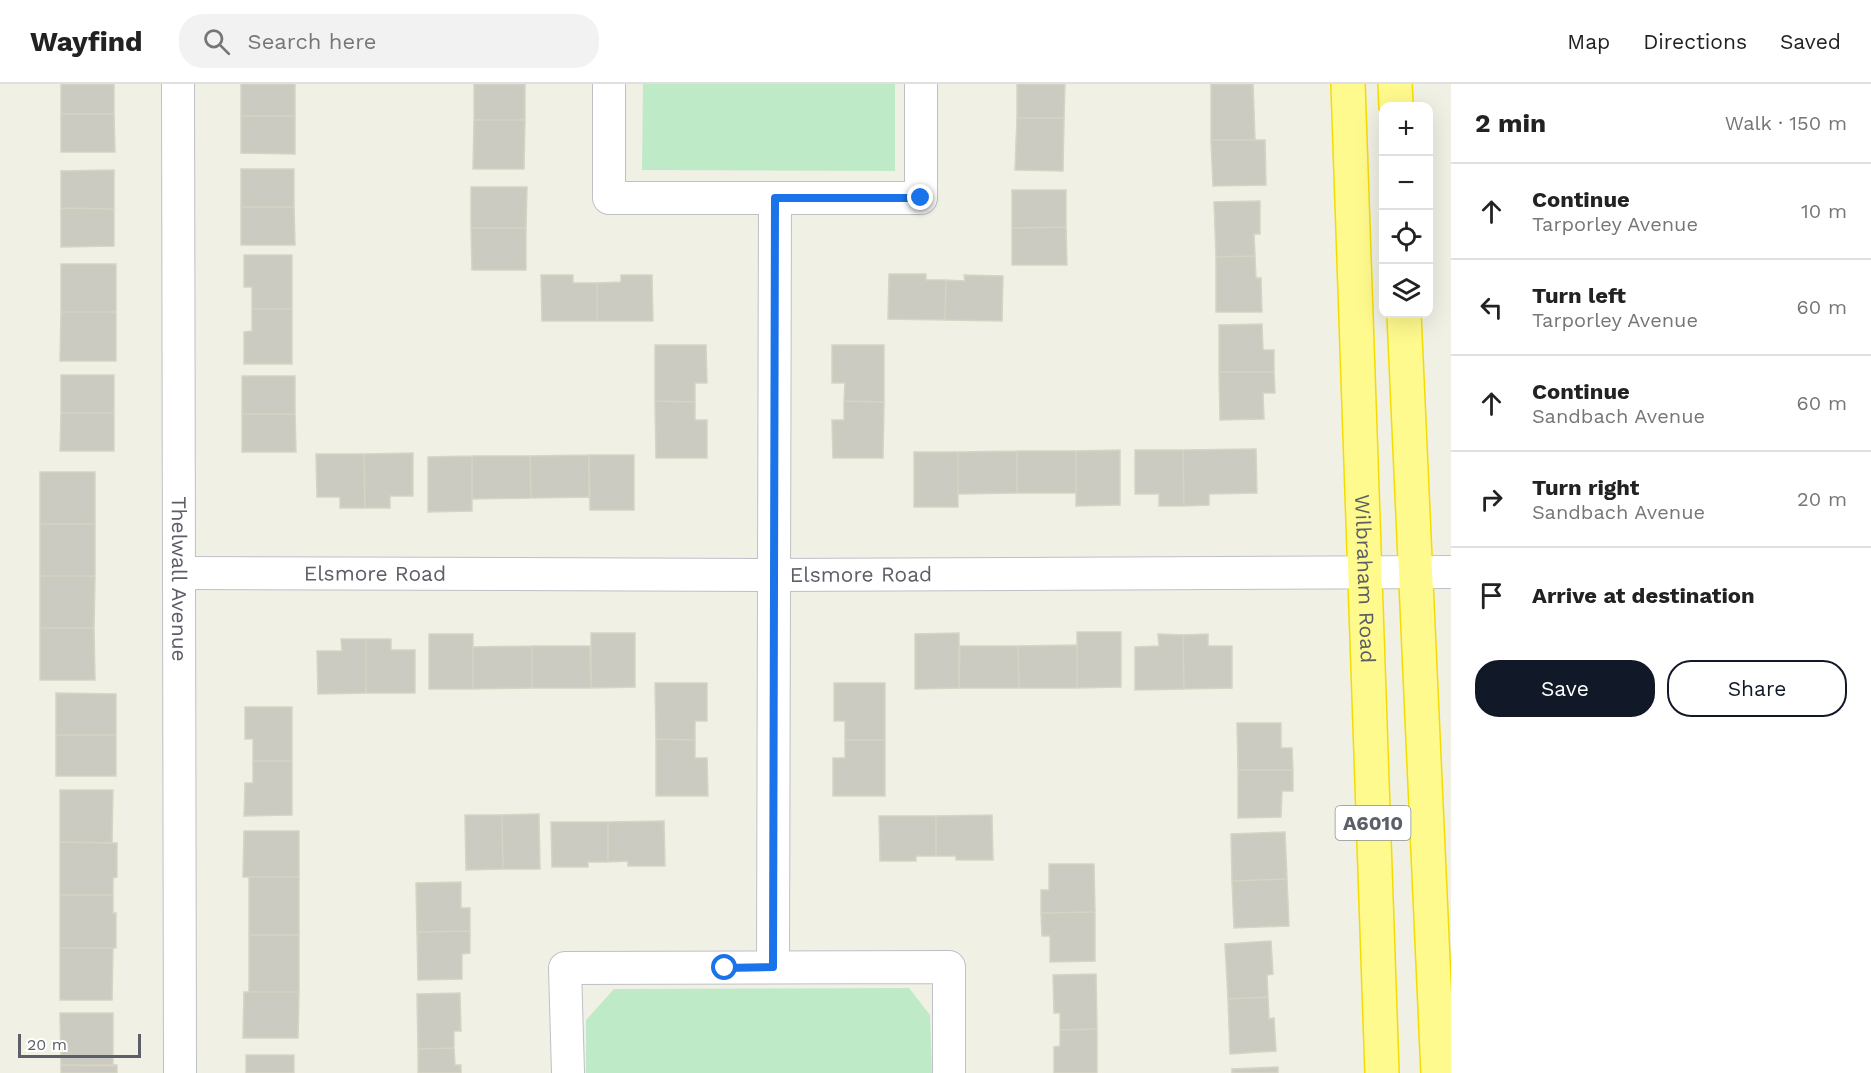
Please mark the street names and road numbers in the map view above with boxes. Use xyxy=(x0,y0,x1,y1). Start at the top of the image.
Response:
street label: Wilbraham Road xyxy=(1350,494,1381,664)
street label: Thelwall Avenue xyxy=(167,496,192,662)
street label: Elsmore Road xyxy=(304,560,446,586)
street label: Elsmore Road xyxy=(790,561,932,587)
road number: A6010 xyxy=(1336,806,1410,840)

